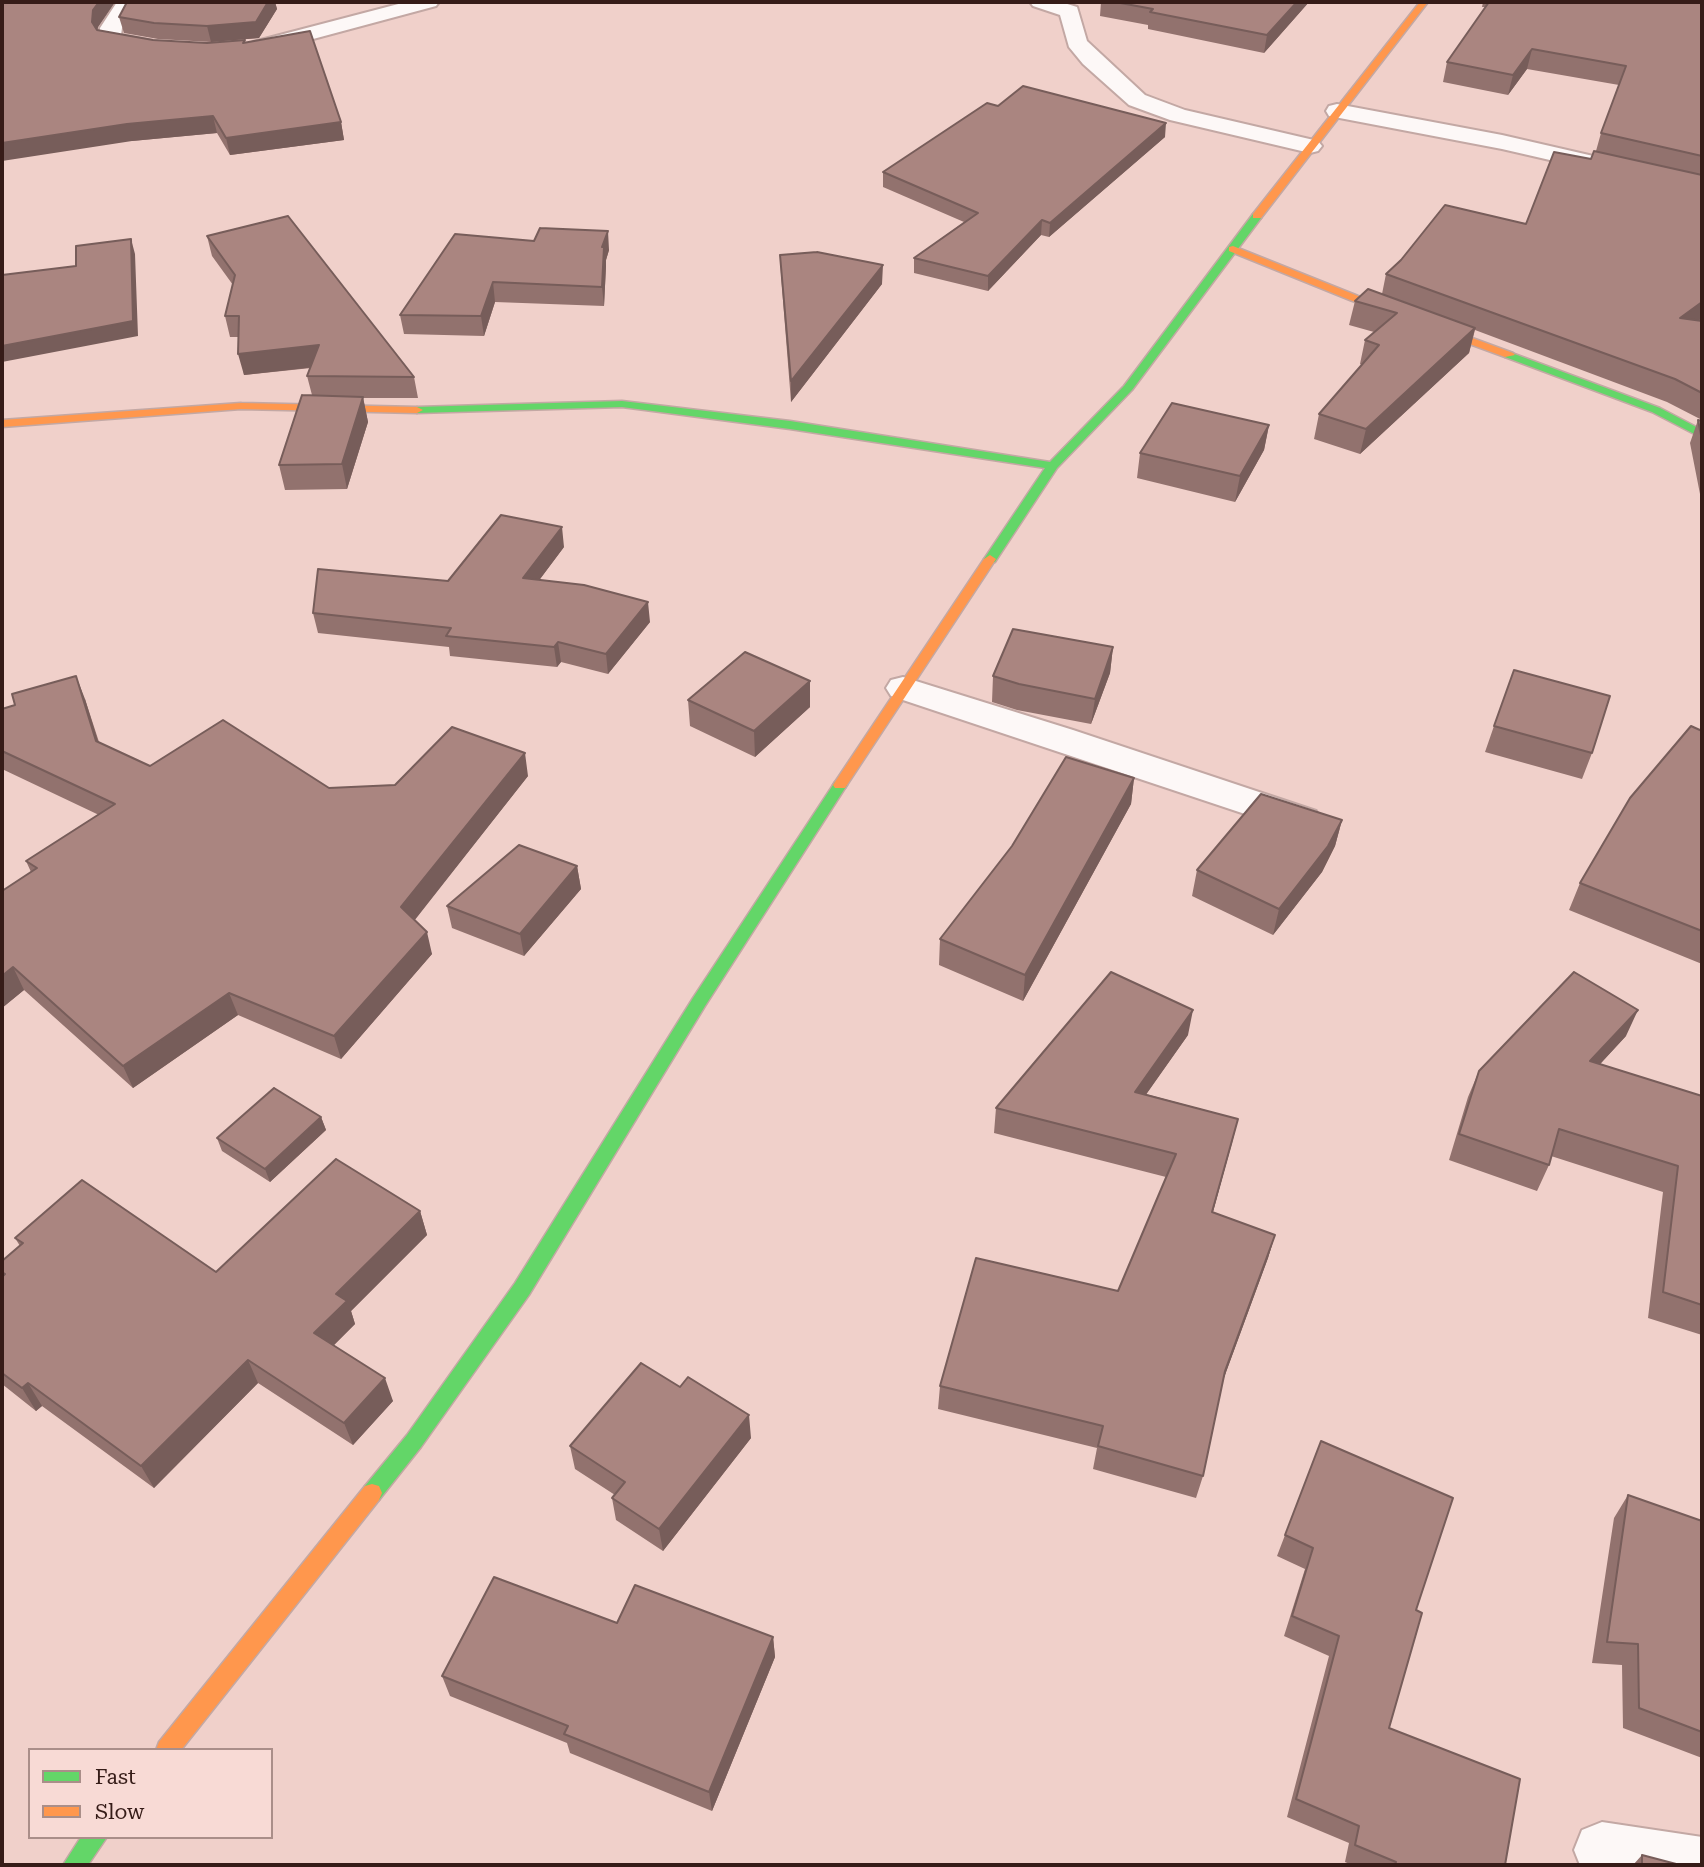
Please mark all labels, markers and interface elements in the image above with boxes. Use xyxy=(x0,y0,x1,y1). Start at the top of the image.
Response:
legend xyxy=(28,1748,273,1839)
text: Fast xyxy=(95,1765,136,1789)
text: Slow xyxy=(95,1800,144,1824)

